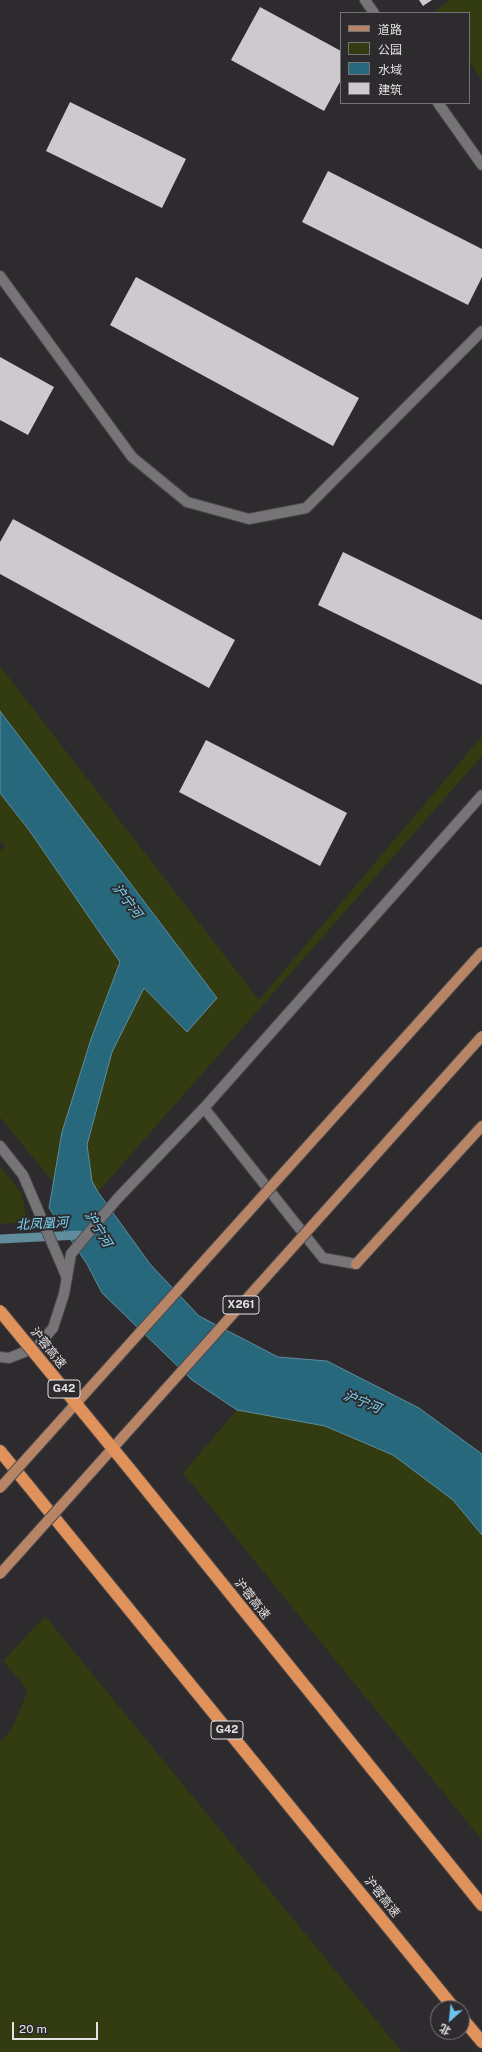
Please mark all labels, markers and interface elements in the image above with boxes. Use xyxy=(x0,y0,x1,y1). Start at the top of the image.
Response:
legend xyxy=(340,12,470,104)
text: 道路 xyxy=(378,23,402,37)
text: 公园 xyxy=(378,43,402,57)
text: 水域 xyxy=(378,63,402,77)
text: 建筑 xyxy=(378,83,402,97)
water label: 沪宁河 xyxy=(109,881,145,921)
water label: 沪宁河 xyxy=(81,1208,115,1250)
water label: 北凤凰河 xyxy=(16,1215,68,1233)
road number: X261 xyxy=(223,1296,259,1314)
street label: 沪蓉高速 xyxy=(27,1325,69,1371)
road number: G42 xyxy=(48,1380,80,1398)
water label: 沪宁河 xyxy=(341,1387,383,1417)
street label: 沪蓉高速 xyxy=(231,1576,273,1622)
road number: G42 xyxy=(211,1721,243,1739)
street label: 沪蓉高速 xyxy=(361,1874,403,1920)
north arrow xyxy=(430,2000,470,2040)
scale bar xyxy=(14,2014,100,2040)
text: 20 m xyxy=(19,2022,47,2036)
text: 北 xyxy=(437,2022,453,2038)

